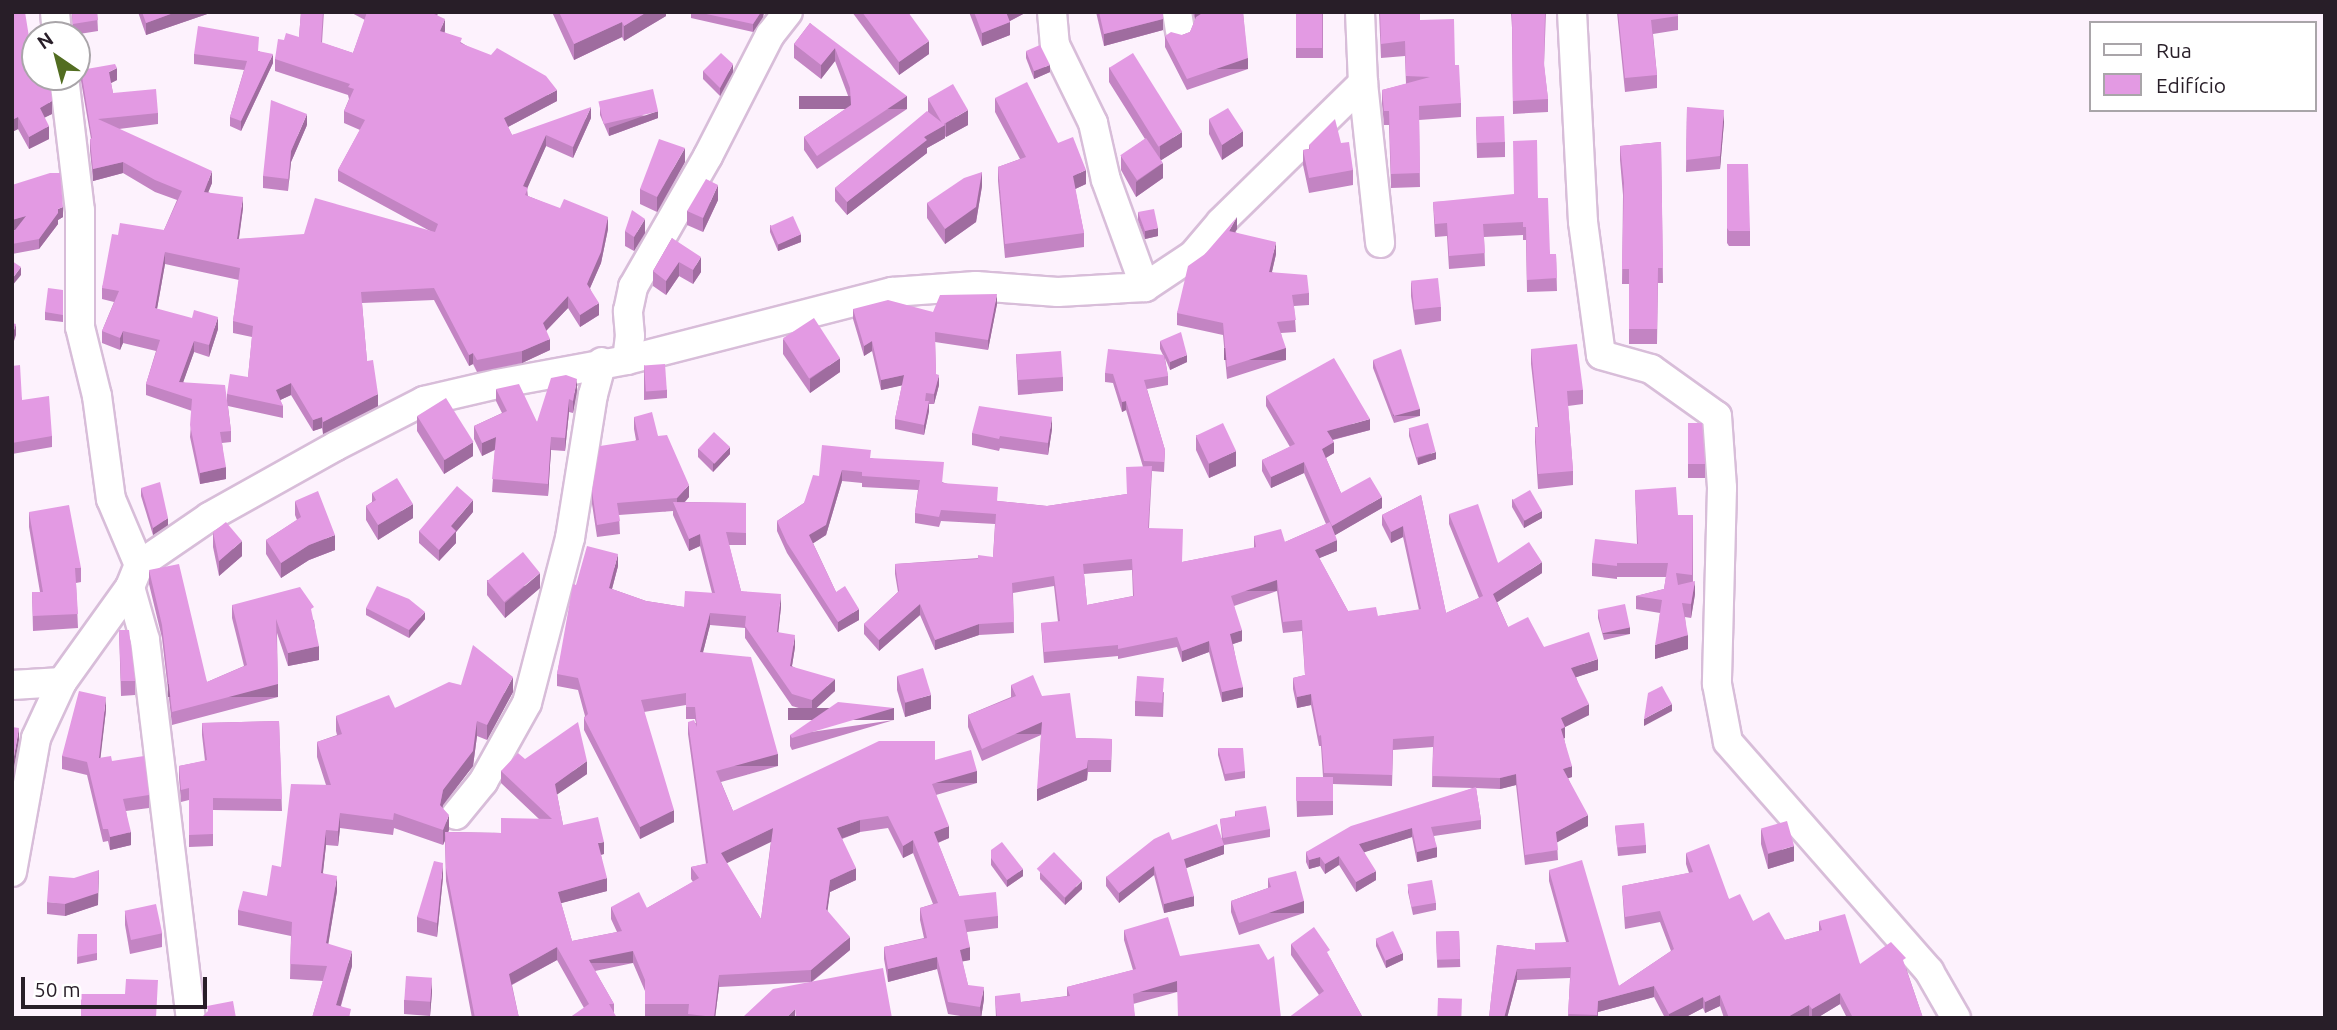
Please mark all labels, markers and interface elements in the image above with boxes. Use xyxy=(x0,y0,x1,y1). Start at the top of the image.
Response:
north arrow xyxy=(21,21,91,91)
legend xyxy=(2088,21,2316,112)
text: N xyxy=(33,27,57,54)
text: Rua xyxy=(2156,38,2192,62)
text: Edifício xyxy=(2156,73,2226,97)
scale bar xyxy=(24,964,210,1008)
text: 50 m xyxy=(34,977,81,1001)

